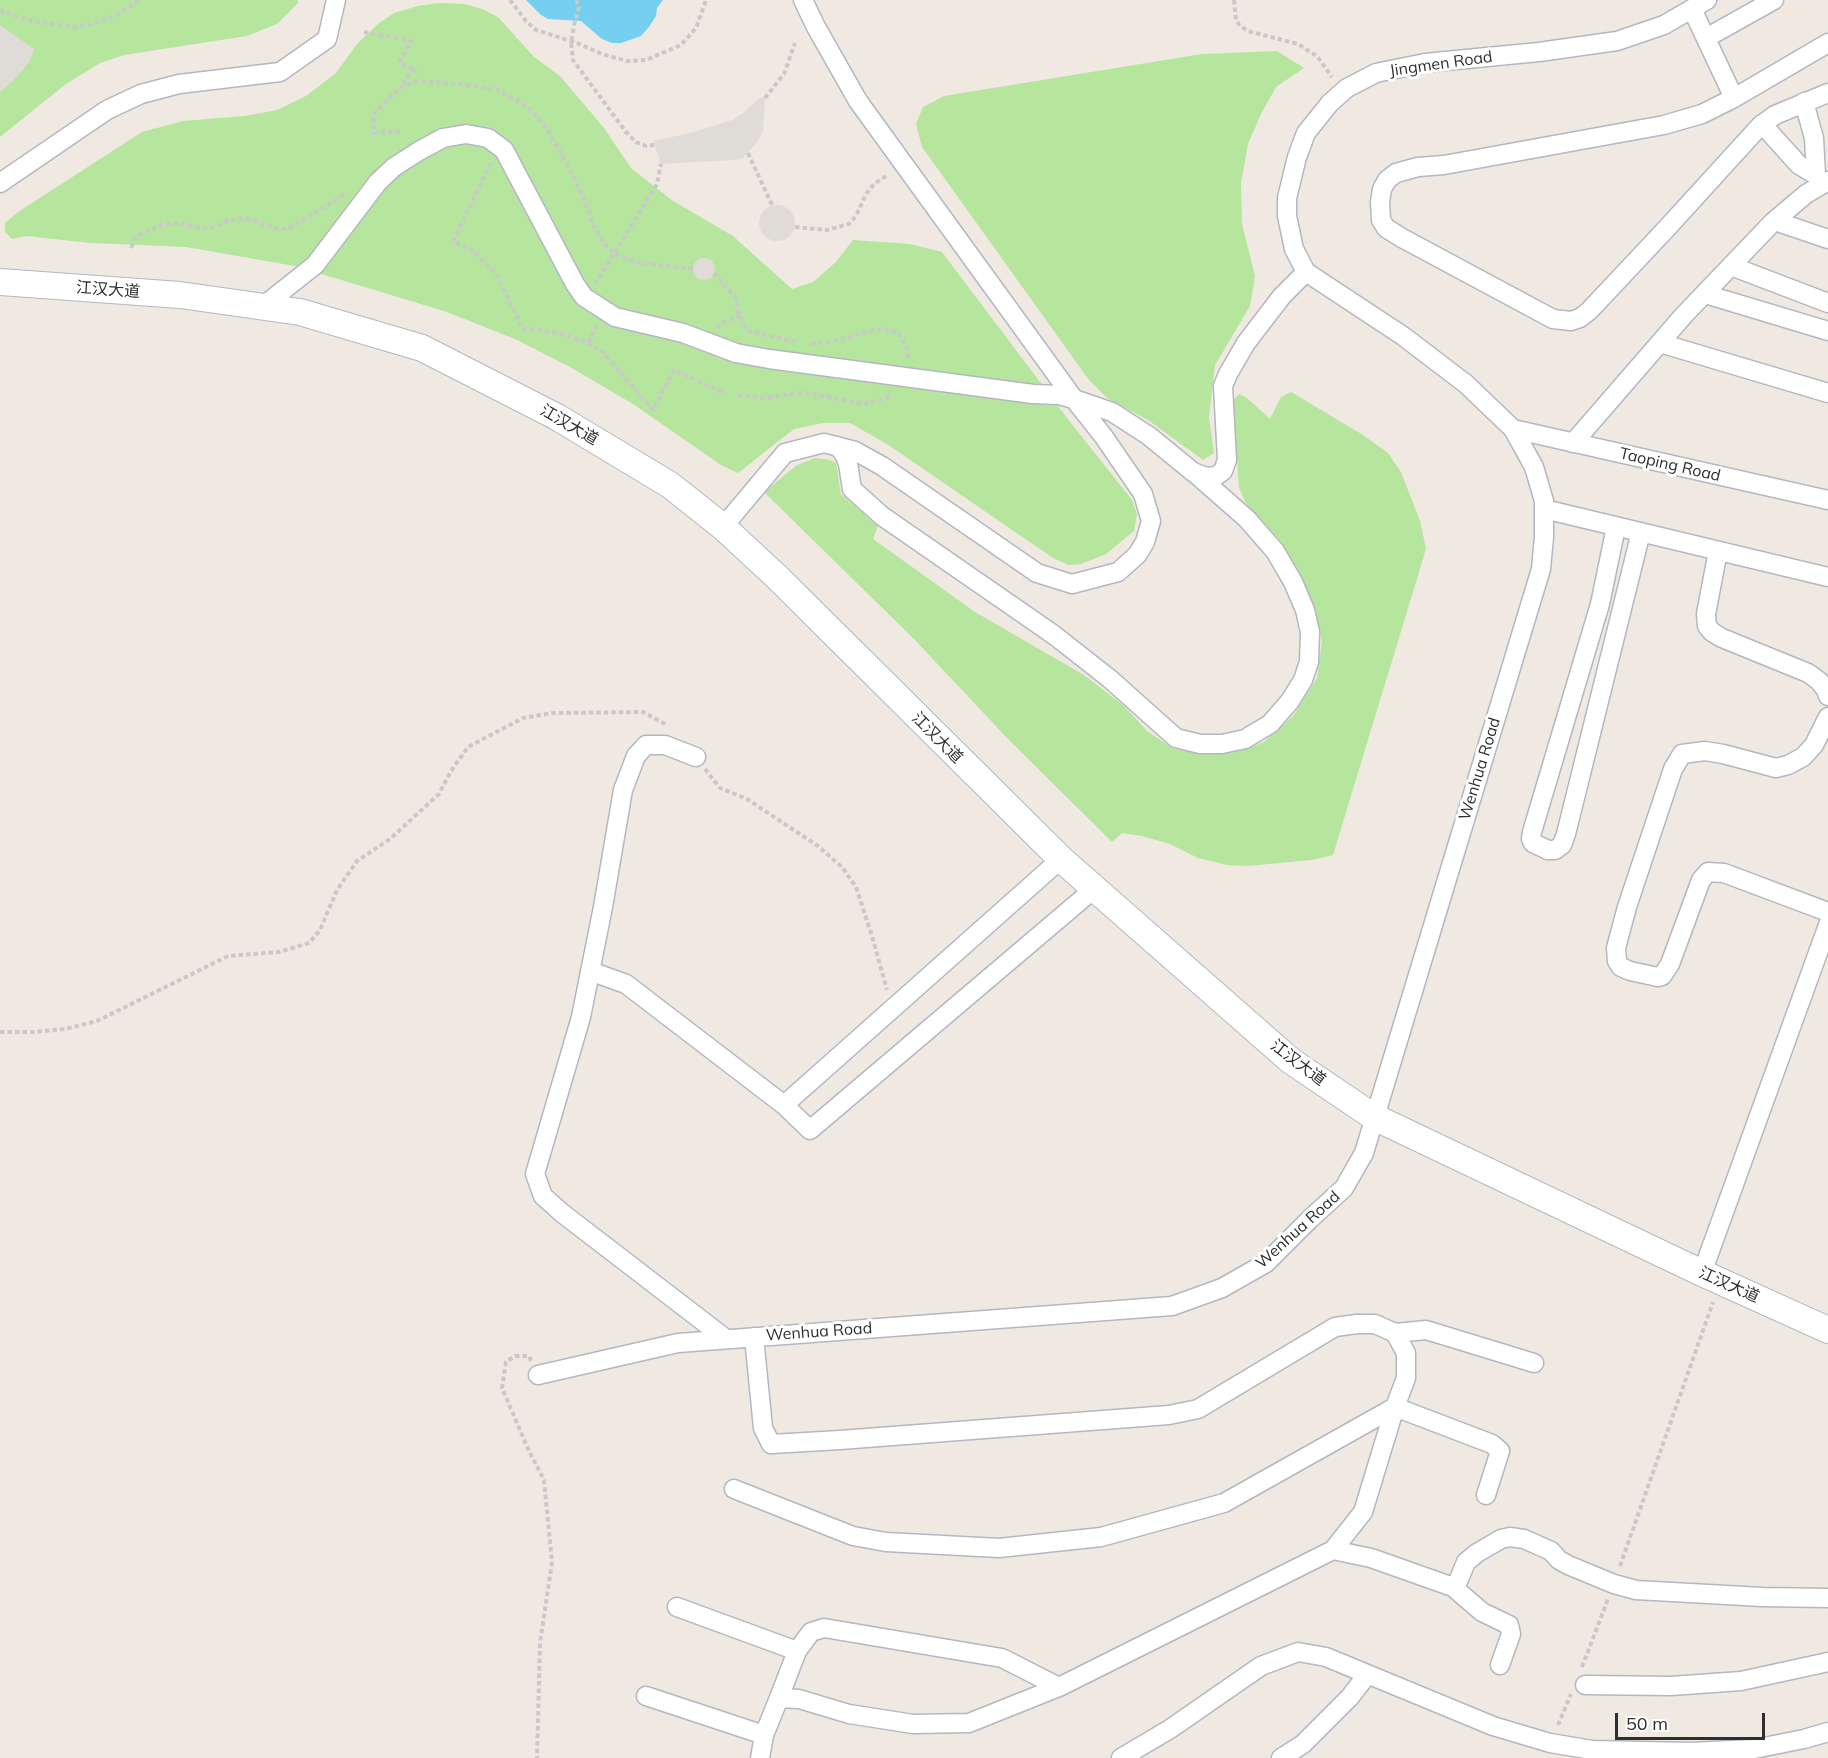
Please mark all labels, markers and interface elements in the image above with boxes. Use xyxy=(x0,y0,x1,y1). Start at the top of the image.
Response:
street label: Jingmen Road xyxy=(1388,47,1494,81)
street label: 江汉大道 xyxy=(75,278,141,302)
street label: 江汉大道 xyxy=(536,401,602,449)
street label: Taoping Road xyxy=(1618,444,1722,486)
street label: 江汉大道 xyxy=(908,709,966,767)
street label: Wenhua Road xyxy=(1455,715,1505,823)
street label: 江汉大道 xyxy=(1267,1036,1329,1090)
street label: Wenhua Road xyxy=(1252,1187,1344,1273)
street label: 江汉大道 xyxy=(1696,1263,1762,1307)
street label: Wenhua Road xyxy=(765,1319,873,1345)
scale bar xyxy=(1618,1701,1768,1739)
text: 50 m xyxy=(1626,1712,1668,1735)

